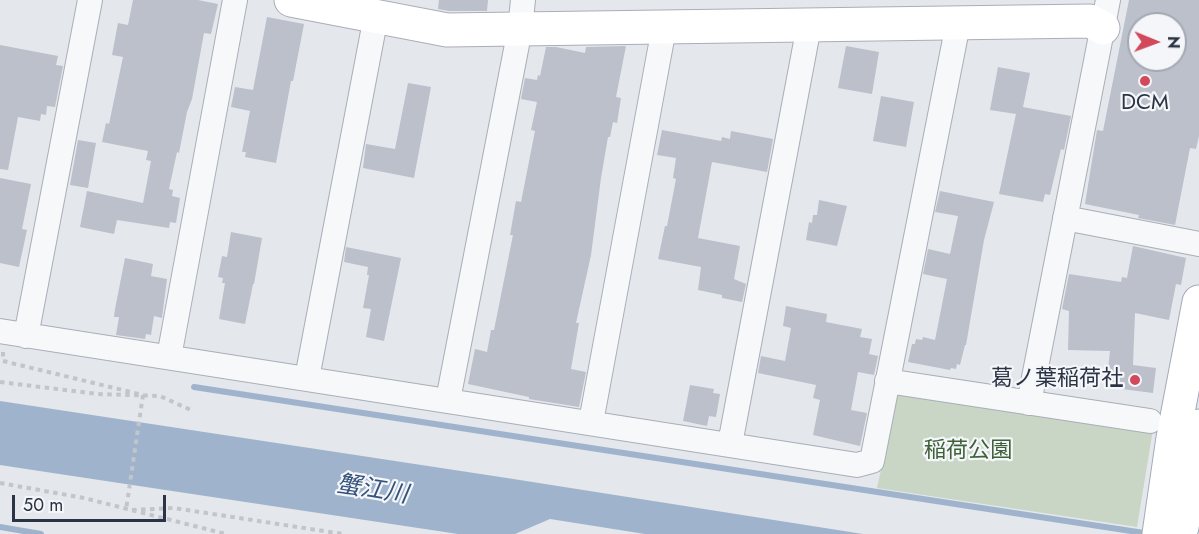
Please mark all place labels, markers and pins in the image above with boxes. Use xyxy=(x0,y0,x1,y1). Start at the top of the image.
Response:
marker: DCM xyxy=(1138,74,1152,88)
place label: DCM xyxy=(1121,91,1169,117)
place label: 葛ノ葉稲荷社 xyxy=(991,367,1123,393)
marker: 葛ノ葉稲荷社 xyxy=(1128,373,1142,387)

